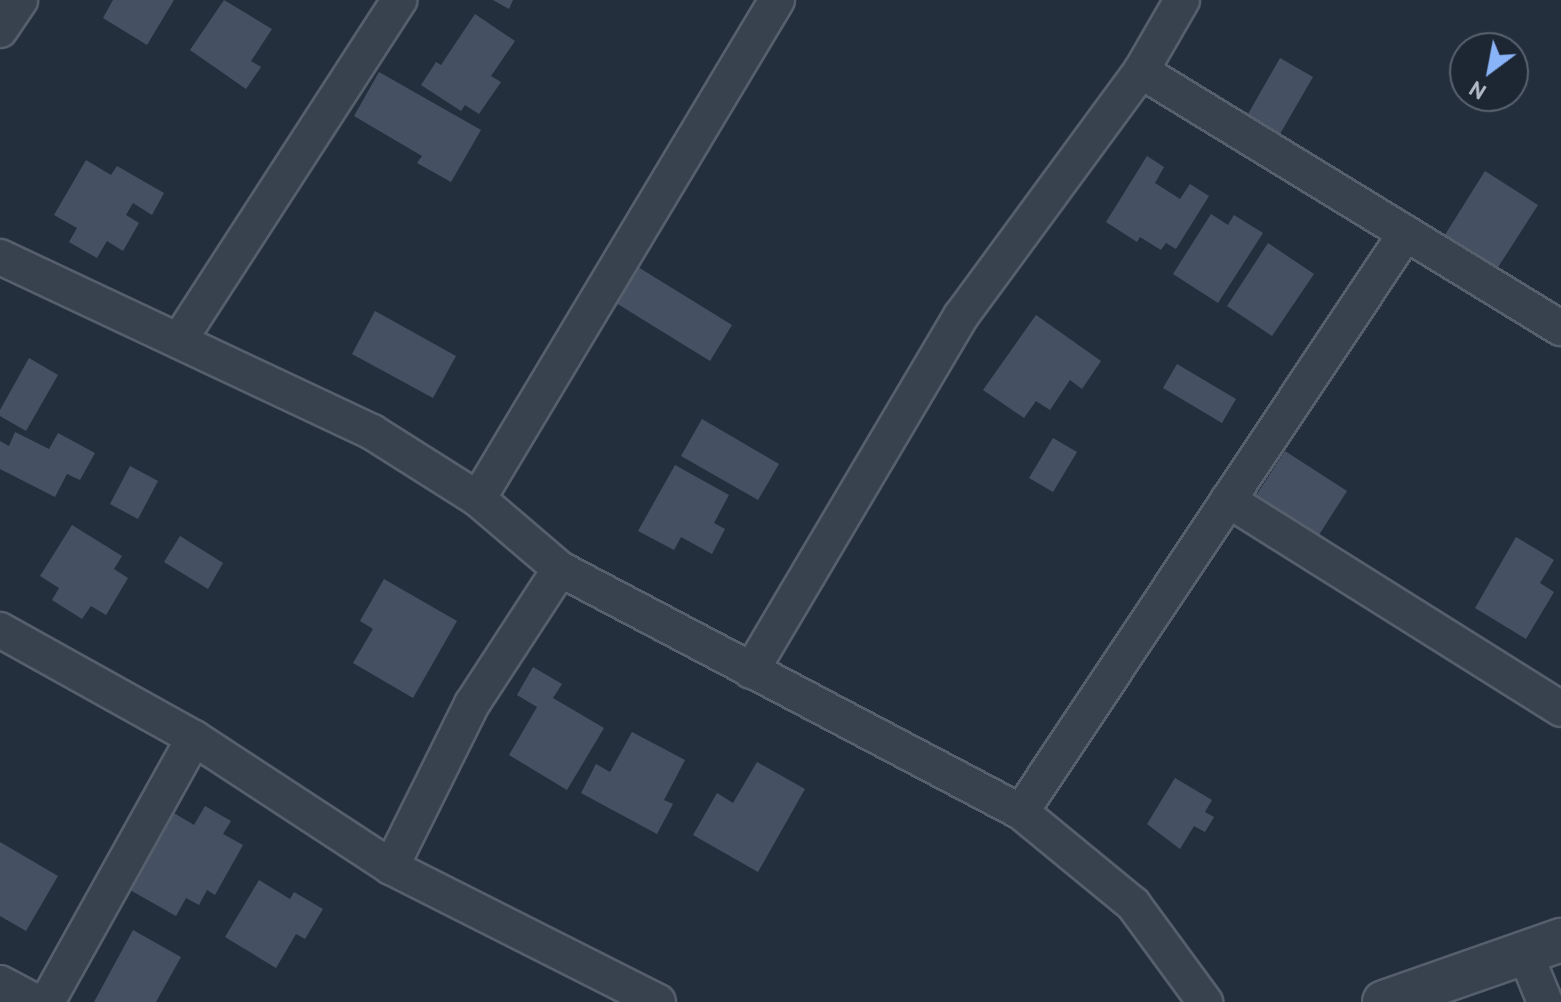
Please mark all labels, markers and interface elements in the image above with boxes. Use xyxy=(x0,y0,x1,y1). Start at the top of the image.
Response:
north arrow xyxy=(1449,32,1529,112)
text: N xyxy=(1464,75,1491,106)

